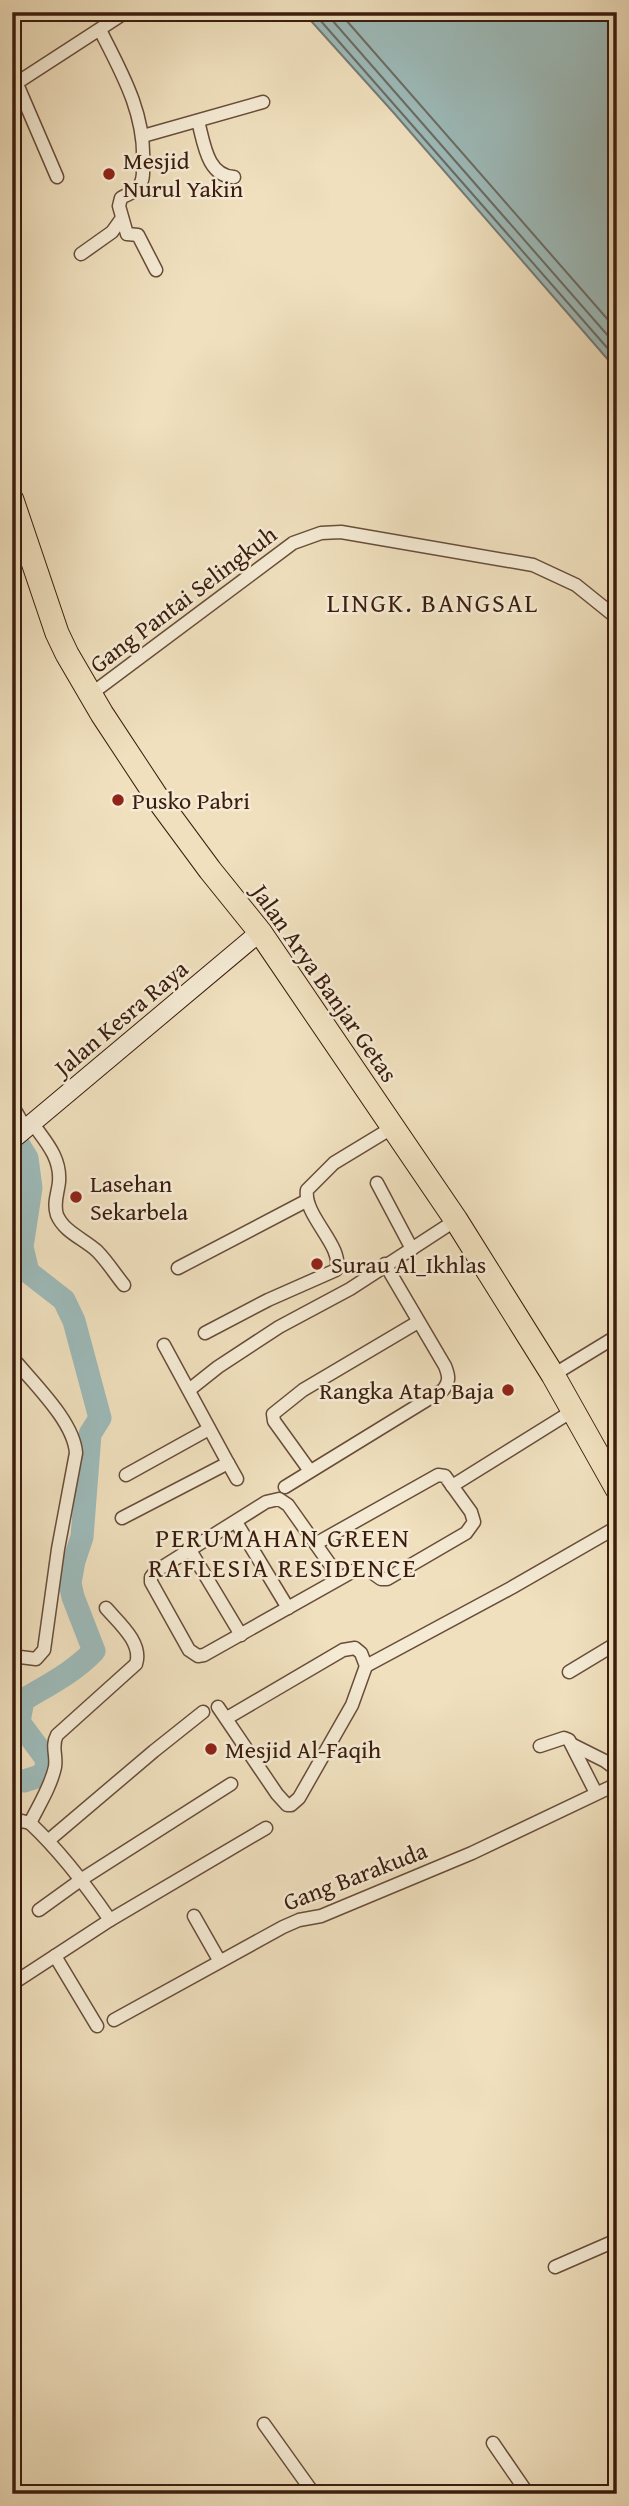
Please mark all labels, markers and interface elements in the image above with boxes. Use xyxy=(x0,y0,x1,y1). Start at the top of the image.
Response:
place label: Mesjid Nurul Yakin xyxy=(123,143,244,206)
marker: Mesjid Nurul Yakin xyxy=(101,166,117,182)
street label: Gang Pantai Selingkuh xyxy=(82,517,284,681)
district label: LINGK. BANGSAL xyxy=(327,583,539,622)
place label: Pusko Pabri xyxy=(132,783,250,818)
marker: Pusko Pabri xyxy=(110,792,126,808)
street label: Jalan Arya Banjar Getas xyxy=(242,874,407,1089)
street label: Jalan Kesra Raya xyxy=(44,951,196,1086)
place label: Lasehan Sekarbela xyxy=(90,1166,189,1229)
marker: Lasehan Sekarbela xyxy=(68,1189,84,1205)
place label: Surau Al_Ikhlas xyxy=(331,1247,486,1282)
marker: Surau Al_Ikhlas xyxy=(309,1256,325,1272)
place label: Rangka Atap Baja xyxy=(319,1373,495,1408)
marker: Rangka Atap Baja xyxy=(500,1382,516,1398)
district label: PERUMAHAN GREEN RAFLESIA RESIDENCE xyxy=(148,1518,418,1587)
place label: Mesjid Al-Faqih xyxy=(225,1732,382,1767)
marker: Mesjid Al-Faqih xyxy=(203,1741,219,1757)
street label: Gang Barakuda xyxy=(278,1832,433,1919)

